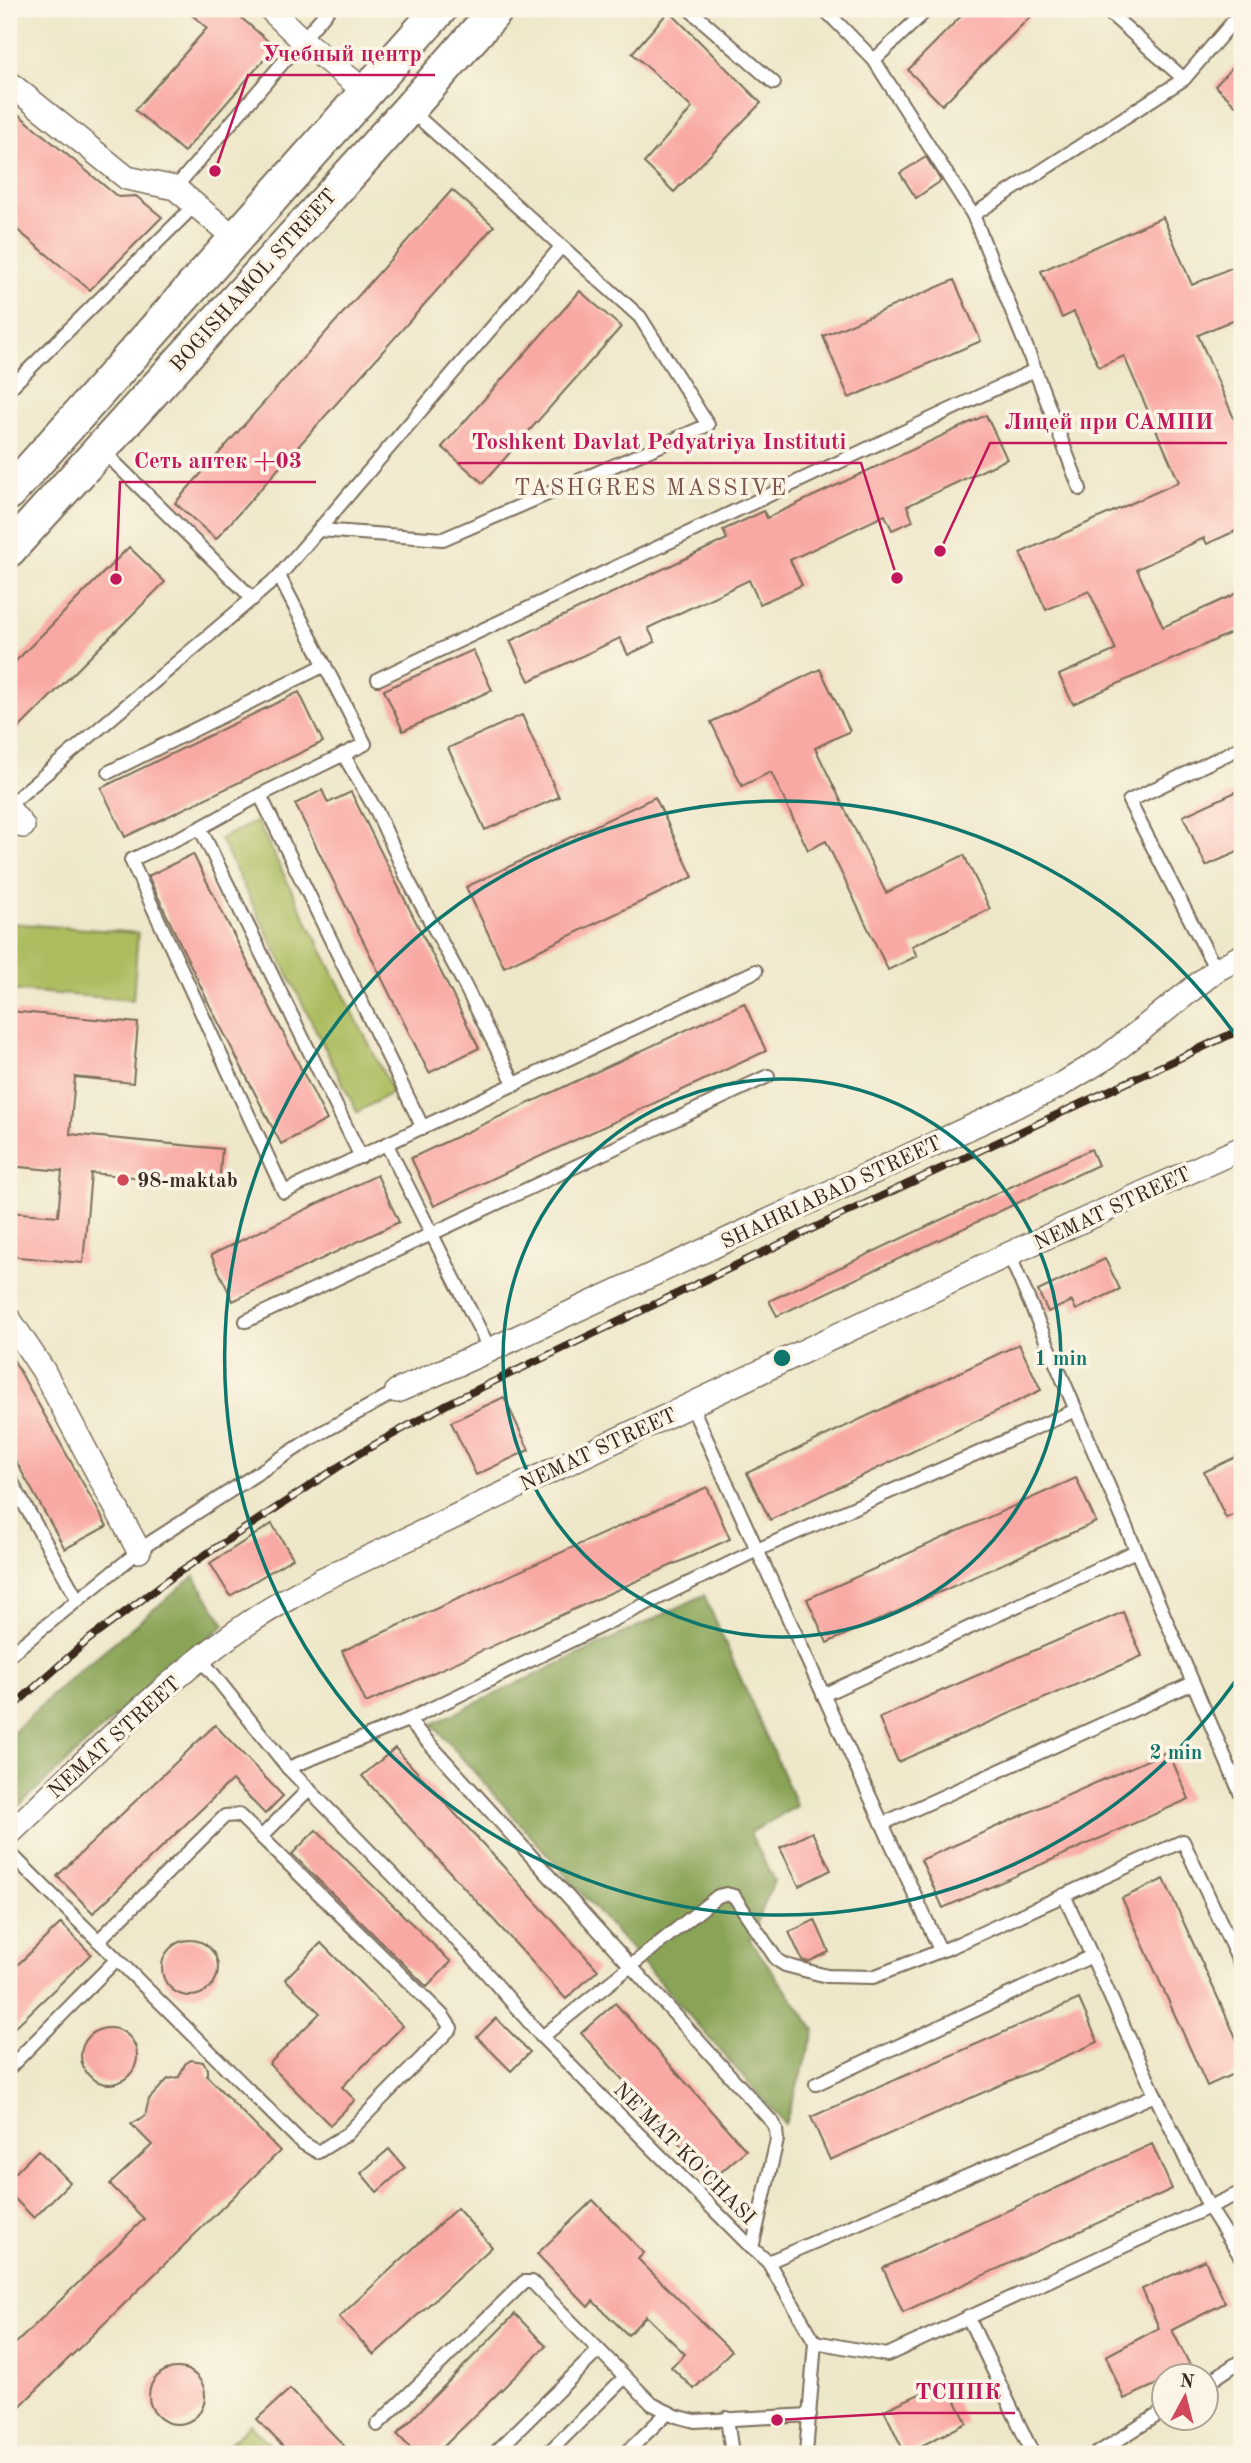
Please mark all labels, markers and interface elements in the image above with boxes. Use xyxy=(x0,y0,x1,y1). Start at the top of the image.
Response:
callout: Учебный центр xyxy=(248,31,435,75)
text: Учебный центр xyxy=(262,43,422,66)
street label: BOGISHAMOL STREET xyxy=(167,186,341,376)
callout: Лицей при САМПИ xyxy=(990,399,1227,443)
text: Лицей при САМПИ xyxy=(1004,411,1214,434)
callout: Toshkent Davlat Pedyatriya Instituti xyxy=(458,419,861,463)
text: Toshkent Davlat Pedyatriya Instituti xyxy=(472,431,847,454)
callout: Сеть аптек +03 xyxy=(120,438,316,482)
text: Сеть аптек +03 xyxy=(134,450,302,473)
district label: TASHGRES MASSIVE xyxy=(514,477,788,500)
street label: SHAHRIABAD STREET xyxy=(718,1133,945,1254)
street label: NEMAT STREET xyxy=(1031,1164,1194,1255)
place label: 98-maktab xyxy=(137,1171,238,1192)
marker: 98-maktab xyxy=(115,1172,131,1188)
centre of rings xyxy=(770,1346,794,1370)
text: 1 min xyxy=(1035,1349,1087,1370)
street label: NEMAT STREET xyxy=(517,1405,680,1496)
street label: NEMAT STREET xyxy=(45,1673,185,1803)
text: 2 min xyxy=(1150,1743,1202,1764)
street label: NE'MAT KO'CHASI xyxy=(609,2079,759,2229)
north arrow xyxy=(1150,2362,1220,2432)
callout: ТСППК xyxy=(901,2369,1015,2413)
text: N xyxy=(1178,2372,1196,2393)
text: ТСППК xyxy=(915,2381,1001,2404)

